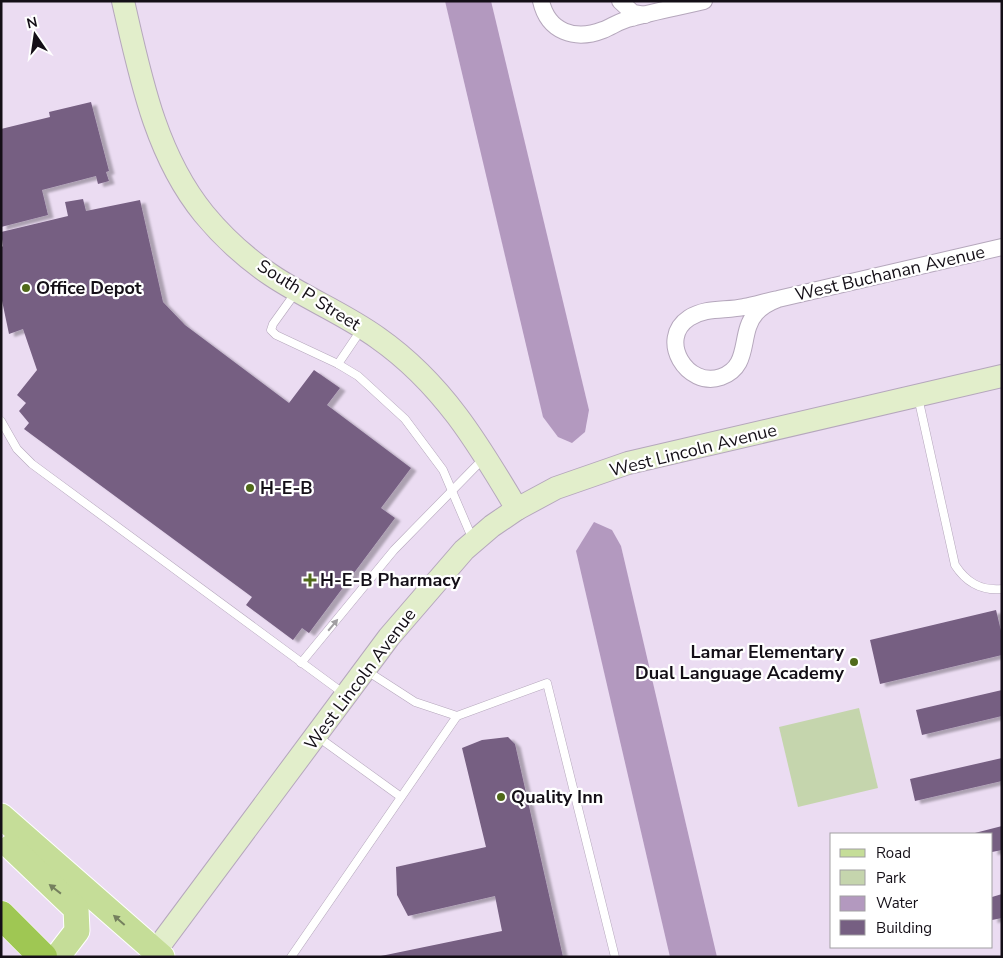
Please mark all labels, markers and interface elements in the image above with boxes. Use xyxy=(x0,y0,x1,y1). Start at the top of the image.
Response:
north arrow xyxy=(10,10,60,60)
text: N xyxy=(25,12,39,33)
street label: West Buchanan Avenue xyxy=(793,239,987,307)
street label: South P Street xyxy=(253,254,366,337)
place label: Office Depot xyxy=(36,276,142,300)
marker: Office Depot xyxy=(20,282,32,294)
street label: West Lincoln Avenue xyxy=(607,418,779,482)
place label: H-E-B xyxy=(260,476,313,500)
marker: H-E-B xyxy=(244,482,256,494)
place label: H-E-B Pharmacy xyxy=(320,568,461,592)
marker: H-E-B Pharmacy xyxy=(304,574,316,586)
street label: West Lincoln Avenue xyxy=(299,603,421,755)
one-way arrow xyxy=(327,620,339,632)
place label: Lamar Elementary Dual Language Academy xyxy=(635,640,845,685)
marker: Lamar Elementary Dual Language Academy xyxy=(848,656,860,668)
place label: Quality Inn xyxy=(511,785,603,809)
marker: Quality Inn xyxy=(495,791,507,803)
legend xyxy=(830,833,993,948)
text: Road xyxy=(876,843,911,863)
text: Park xyxy=(876,868,906,888)
one-way arrow xyxy=(49,883,62,894)
text: Water xyxy=(876,893,919,913)
one-way arrow xyxy=(113,915,125,926)
text: Building xyxy=(876,918,932,938)

